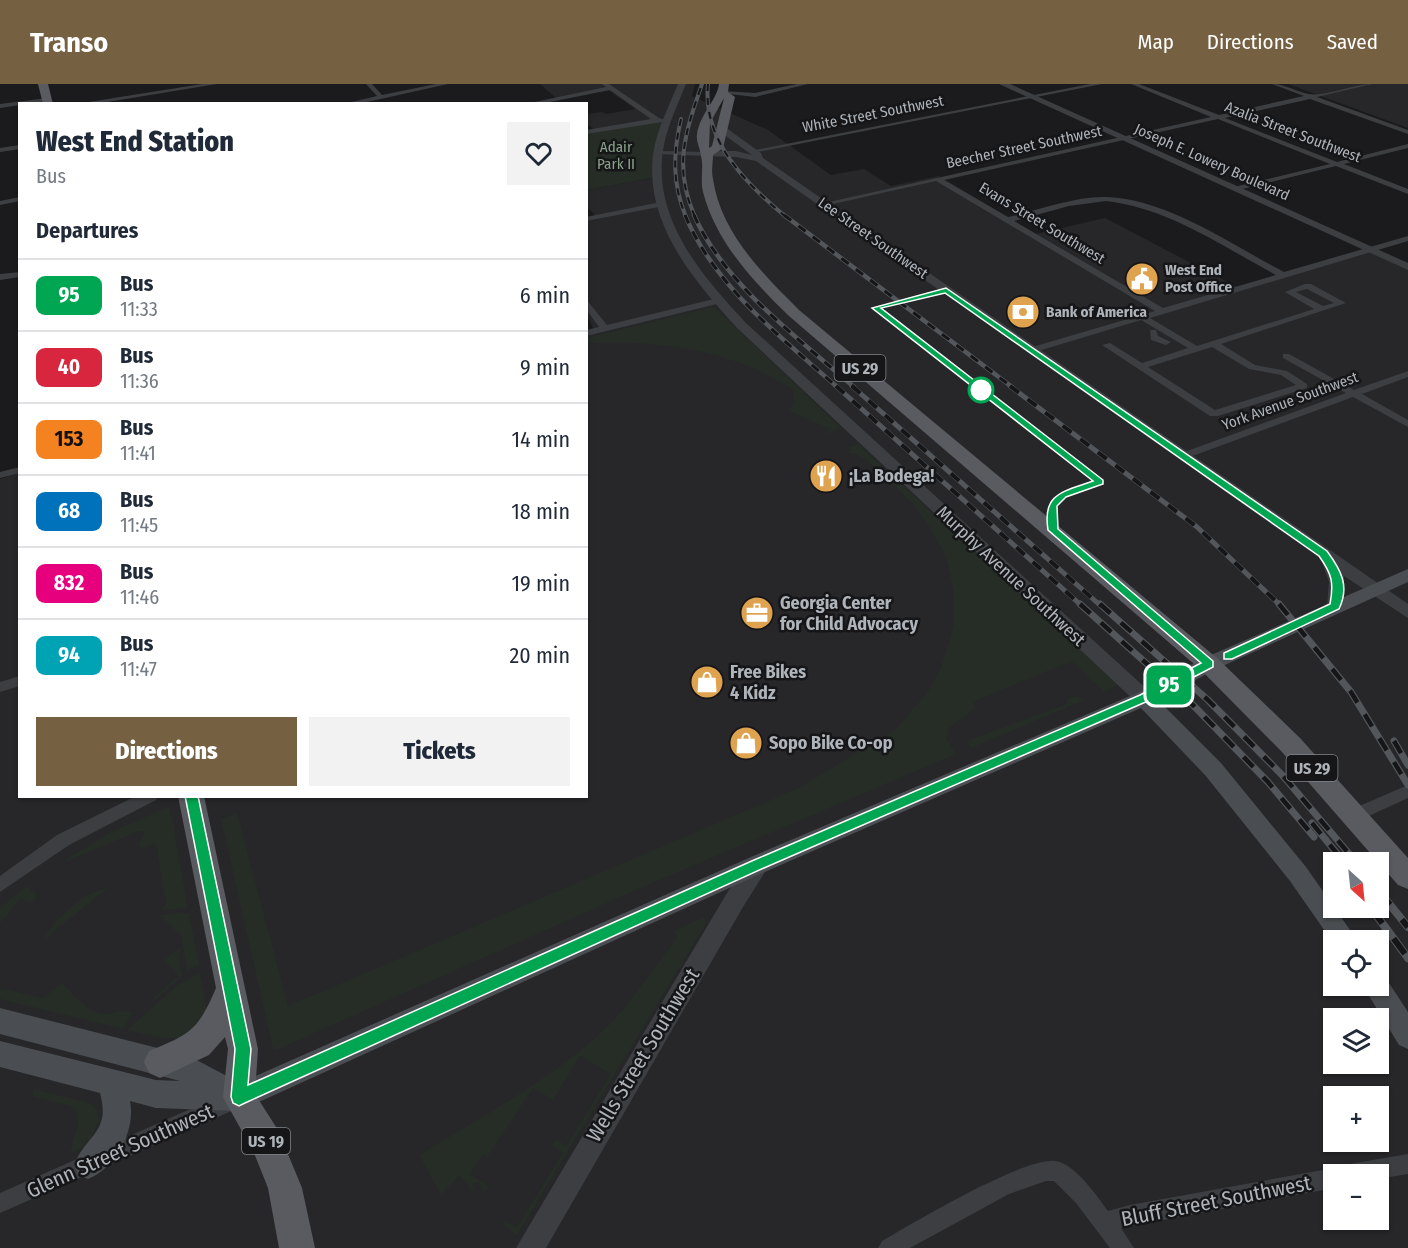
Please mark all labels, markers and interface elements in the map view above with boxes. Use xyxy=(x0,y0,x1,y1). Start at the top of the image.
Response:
text: Transo xyxy=(30,26,108,59)
text: Map xyxy=(1137,29,1174,55)
text: Directions xyxy=(1207,29,1294,55)
text: Saved xyxy=(1327,29,1378,55)
street label: White Street Southwest xyxy=(801,91,945,137)
street label: Azalia Street Southwest xyxy=(1222,98,1364,166)
street label: Joseph E. Lowery Boulevard xyxy=(1132,120,1292,204)
button: heart xyxy=(507,122,570,185)
street label: Beecher Street Southwest xyxy=(945,122,1103,172)
text: West End Station xyxy=(36,125,234,158)
park label: Adair Park II xyxy=(597,138,635,173)
text: Bus xyxy=(36,164,66,188)
street label: Evans Street Southwest xyxy=(976,178,1108,268)
street label: Lee Street Southwest xyxy=(815,193,931,283)
text: Departures xyxy=(36,217,138,244)
public building icon: West End Post Office xyxy=(1124,261,1160,297)
place label: West End Post Office xyxy=(1165,261,1233,296)
text: Bus xyxy=(120,270,153,297)
text: 95 xyxy=(58,282,80,308)
text: 6 min xyxy=(520,282,570,309)
bank icon: Bank of America xyxy=(1005,294,1041,330)
text: 11:33 xyxy=(120,297,158,321)
place label: Bank of America xyxy=(1046,303,1147,321)
text: Bus xyxy=(120,342,153,369)
text: 40 xyxy=(58,354,80,380)
text: 9 min xyxy=(520,354,570,381)
road number: US 29 xyxy=(834,355,886,381)
street label: York Avenue Southwest xyxy=(1220,368,1361,434)
text: 11:36 xyxy=(120,369,159,393)
unlabelled marker xyxy=(968,377,994,403)
text: Bus xyxy=(120,414,153,441)
text: 153 xyxy=(55,426,83,452)
text: 14 min xyxy=(512,426,570,453)
text: 11:41 xyxy=(120,441,156,465)
restaurant icon: ¡La Bodega! xyxy=(808,458,844,494)
place label: ¡La Bodega! xyxy=(849,465,934,487)
text: Bus xyxy=(120,486,153,513)
text: 68 xyxy=(58,498,80,524)
text: 18 min xyxy=(511,498,570,525)
street label: Murphy Avenue Southwest xyxy=(932,501,1090,651)
text: 11:45 xyxy=(120,513,158,537)
text: Bus xyxy=(120,558,153,585)
text: 832 xyxy=(54,570,84,596)
text: 19 min xyxy=(512,570,570,597)
text: 11:46 xyxy=(120,585,159,609)
place label: Georgia Center for Child Advocacy xyxy=(780,592,918,635)
office icon: Georgia Center for Child Advocacy xyxy=(739,595,775,631)
text: Bus xyxy=(120,630,153,657)
text: 94 xyxy=(58,642,80,668)
text: 20 min xyxy=(510,642,570,669)
text: 11:47 xyxy=(120,657,157,681)
place label: Free Bikes 4 Kidz xyxy=(730,661,806,704)
shop icon: Free Bikes 4 Kidz xyxy=(689,664,725,700)
line badge: 95 xyxy=(1142,666,1196,704)
text: 95 xyxy=(1158,672,1180,698)
button: Directions xyxy=(36,717,297,786)
button: Tickets xyxy=(309,717,570,786)
shop icon: Sopo Bike Co-op xyxy=(728,725,764,761)
place label: Sopo Bike Co-op xyxy=(769,732,893,754)
road number: US 29 xyxy=(1286,755,1338,781)
north arrow xyxy=(1323,852,1389,918)
map controls xyxy=(1323,852,1389,1230)
button: locate xyxy=(1323,930,1389,996)
street label: Wells Street Southwest xyxy=(581,963,705,1146)
button: layers xyxy=(1323,1008,1389,1074)
button: + xyxy=(1323,1086,1389,1152)
street label: Glenn Street Southwest xyxy=(23,1098,218,1204)
road number: US 19 xyxy=(242,1128,290,1154)
button: − xyxy=(1323,1164,1389,1230)
street label: Bluff Street Southwest xyxy=(1119,1170,1313,1232)

